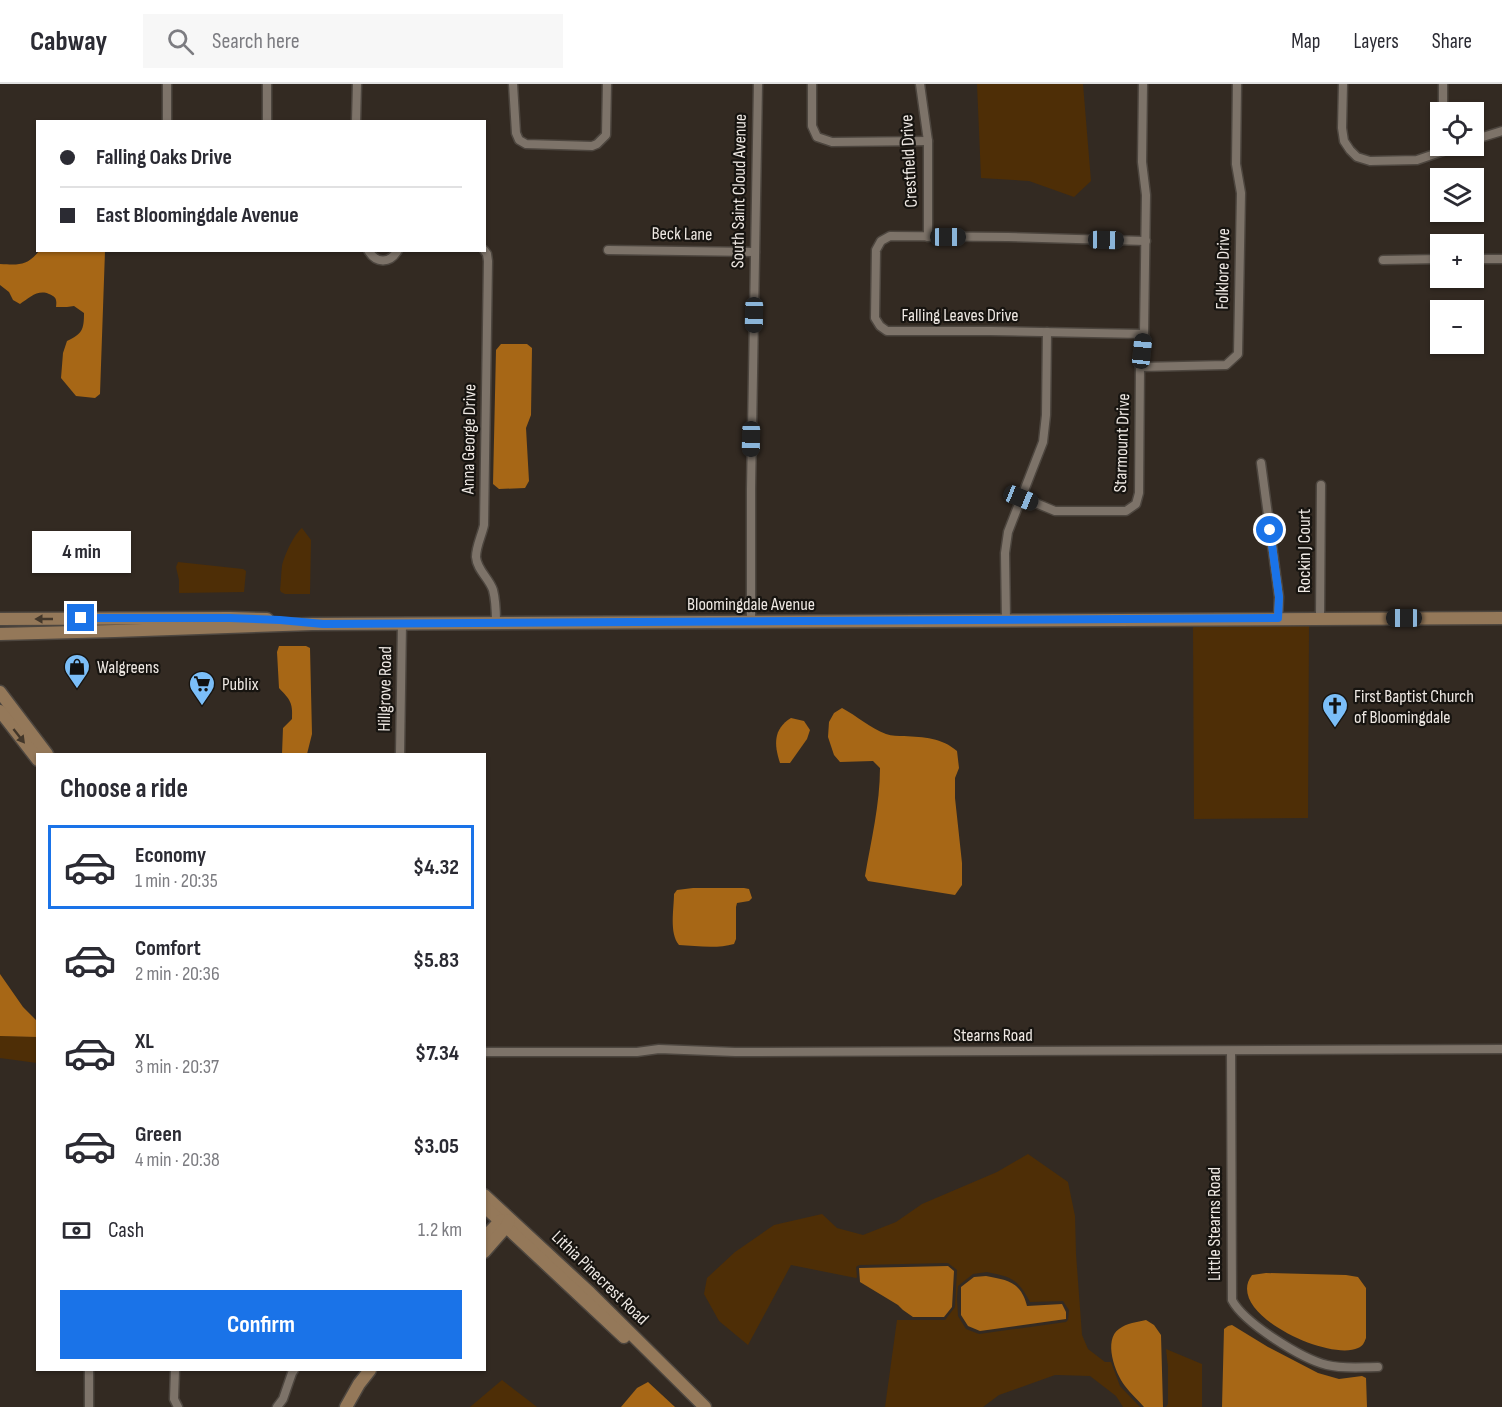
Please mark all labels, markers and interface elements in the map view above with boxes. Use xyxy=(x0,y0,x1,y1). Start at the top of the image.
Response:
search box xyxy=(143,14,563,68)
text: Cabway xyxy=(30,25,107,58)
icon: search xyxy=(164,25,197,58)
text: Search here xyxy=(212,28,300,55)
text: Map xyxy=(1291,29,1320,54)
text: Layers xyxy=(1353,29,1399,54)
text: Share xyxy=(1432,29,1472,54)
map controls xyxy=(1430,102,1484,354)
button: locate xyxy=(1430,102,1484,156)
street label: South Saint Cloud Avenue xyxy=(727,114,751,268)
street label: Crestfield Drive xyxy=(896,114,922,208)
text: Falling Oaks Drive xyxy=(96,144,232,171)
button: layers xyxy=(1430,168,1484,222)
text: East Bloomingdale Avenue xyxy=(96,202,299,229)
street label: Beck Lane xyxy=(651,223,713,245)
car xyxy=(930,228,966,246)
street label: Folklore Drive xyxy=(1212,228,1234,310)
car xyxy=(1088,231,1124,249)
button: + xyxy=(1430,234,1484,288)
car xyxy=(745,297,763,333)
button: − xyxy=(1430,300,1484,354)
street label: Falling Leaves Drive xyxy=(902,305,1018,326)
car xyxy=(1131,332,1153,370)
street label: Anna George Drive xyxy=(458,384,480,495)
street label: Starmount Drive xyxy=(1110,393,1134,493)
car xyxy=(742,421,760,457)
car xyxy=(1001,483,1041,513)
street label: Rockin J Court xyxy=(1294,508,1315,593)
route start xyxy=(1256,516,1283,543)
callout: 4 min xyxy=(32,531,130,573)
text: 4 min xyxy=(62,540,101,564)
street label: Bloomingdale Avenue xyxy=(687,594,815,615)
route end xyxy=(67,604,94,631)
car xyxy=(1386,609,1422,627)
one-way arrow xyxy=(35,614,54,623)
street label: Hillgrove Road xyxy=(374,646,396,732)
shop icon: Walgreens xyxy=(62,652,92,690)
place label: Walgreens xyxy=(97,657,159,678)
supermarket icon: Publix xyxy=(187,669,217,707)
place label: Publix xyxy=(222,674,259,695)
place label: First Baptist Church of Bloomingdale xyxy=(1354,686,1474,728)
church icon: First Baptist Church of Bloomingdale xyxy=(1320,691,1350,729)
one-way arrow xyxy=(12,728,24,743)
text: Choose a ride xyxy=(60,773,188,805)
icon: car xyxy=(63,840,117,894)
text: Economy xyxy=(135,842,206,869)
text: $4.32 xyxy=(413,854,459,881)
text: 1 min · 20:35 xyxy=(135,869,218,893)
icon: car xyxy=(63,933,117,987)
text: Comfort xyxy=(135,935,201,962)
text: $5.83 xyxy=(413,947,459,974)
text: 2 min · 20:36 xyxy=(135,962,220,986)
street label: Stearns Road xyxy=(953,1025,1033,1046)
icon: car xyxy=(63,1026,117,1080)
text: XL xyxy=(135,1028,154,1055)
text: $7.34 xyxy=(415,1040,459,1067)
text: 3 min · 20:37 xyxy=(135,1055,219,1079)
icon: car xyxy=(63,1119,117,1173)
text: Green xyxy=(135,1121,182,1148)
text: $3.05 xyxy=(413,1133,459,1160)
text: 4 min · 20:38 xyxy=(135,1148,220,1172)
street label: Little Stearns Road xyxy=(1204,1167,1225,1281)
icon: cash xyxy=(60,1214,93,1247)
text: Cash xyxy=(108,1217,144,1244)
text: 1.2 km xyxy=(418,1218,462,1242)
street label: Lithia Pinecrest Road xyxy=(547,1227,653,1329)
button: Confirm xyxy=(60,1290,462,1359)

